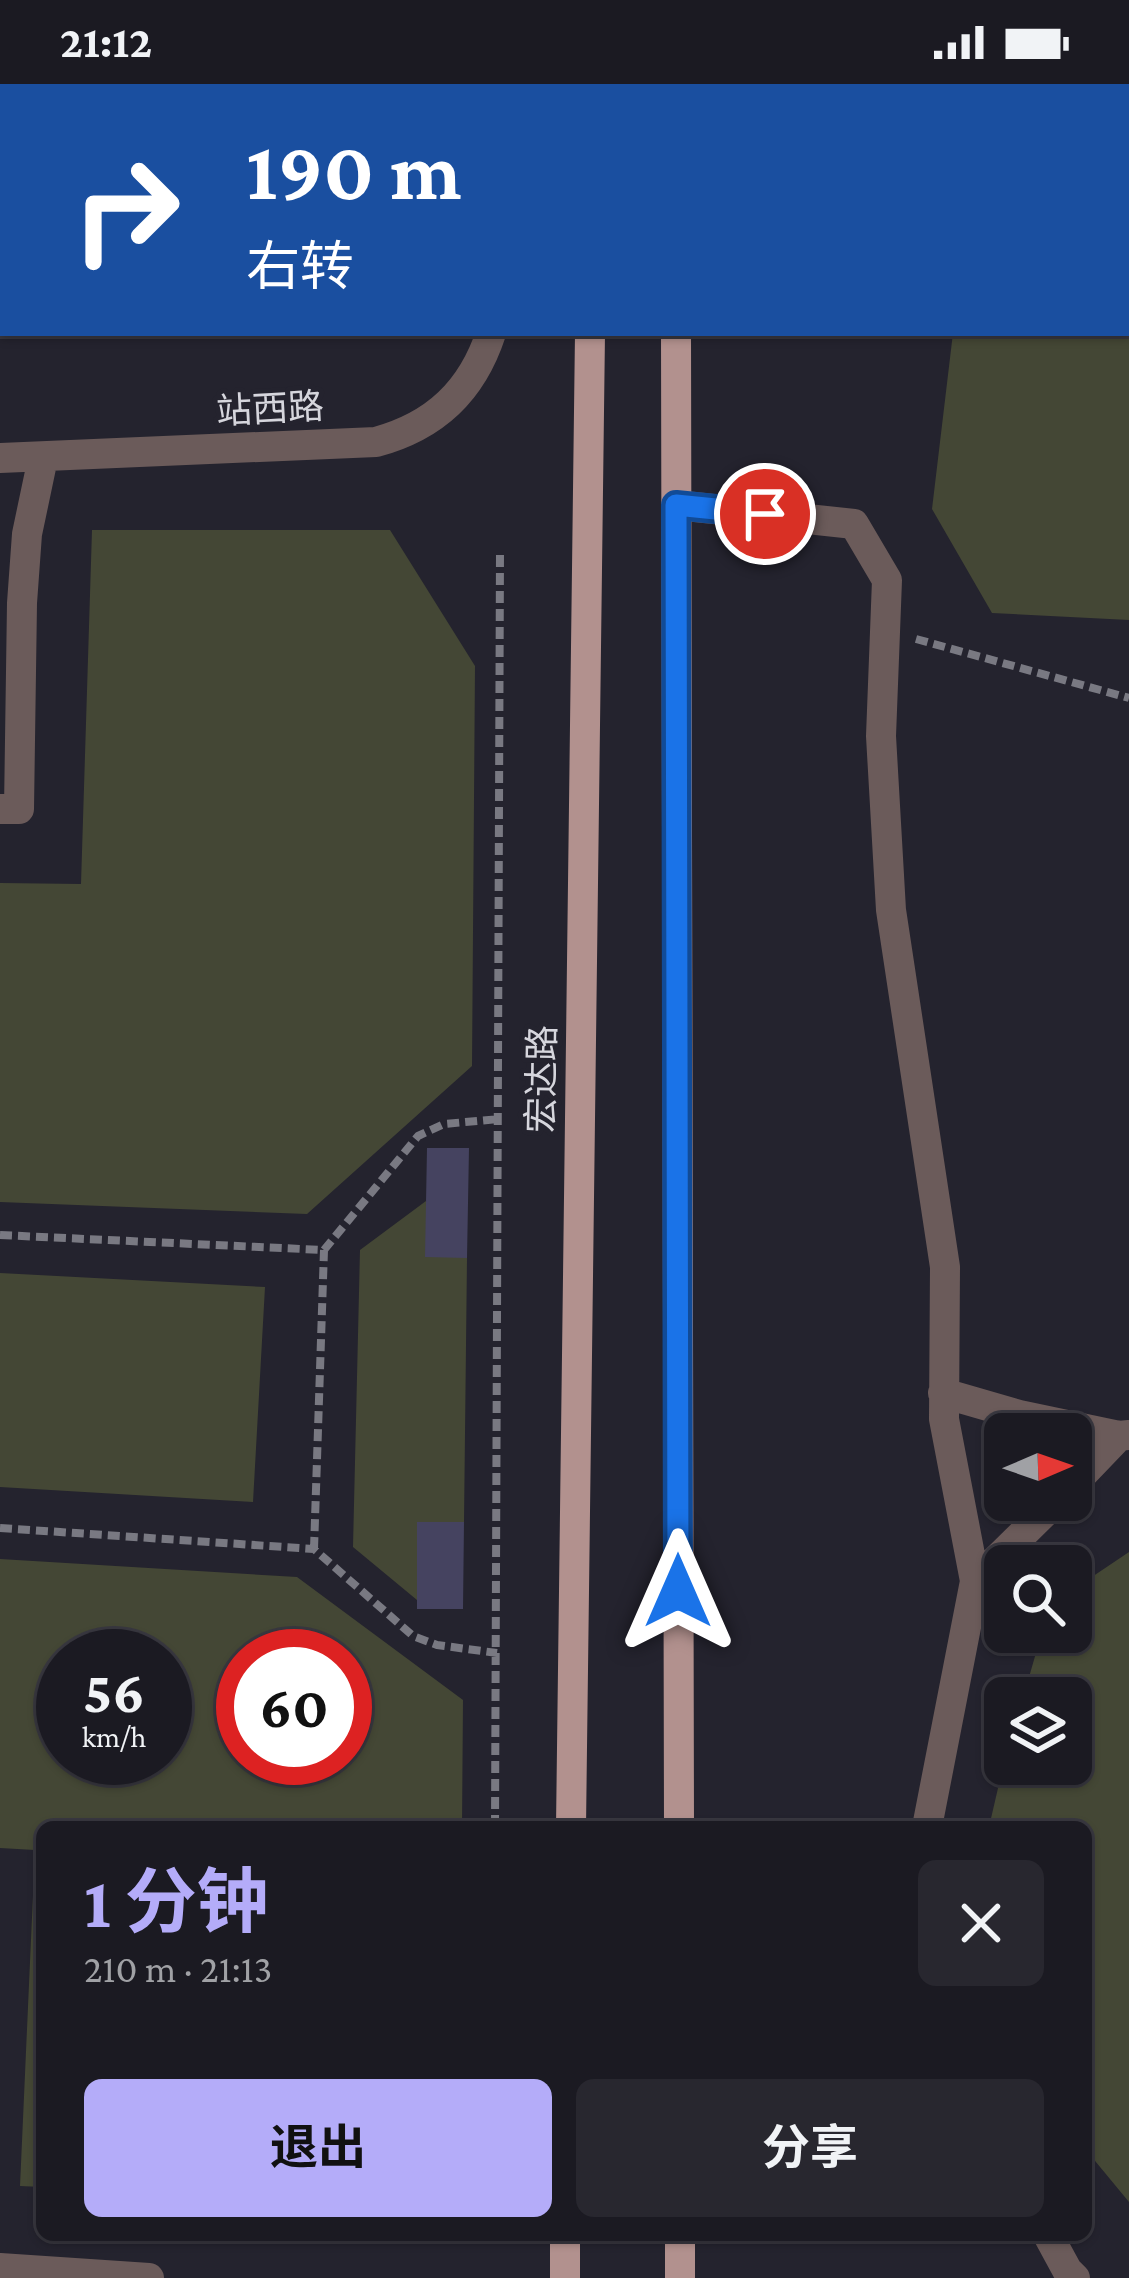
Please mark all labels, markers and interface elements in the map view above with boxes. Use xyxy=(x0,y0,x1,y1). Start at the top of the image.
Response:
text: 21:12 xyxy=(60,17,152,67)
text: 190 m xyxy=(246,124,462,217)
icon: right xyxy=(48,132,204,288)
text: 右转 xyxy=(246,237,354,297)
street label: 站西路 xyxy=(215,386,325,432)
pin xyxy=(714,463,816,565)
icon: arrive xyxy=(732,481,798,547)
street label: 宏达路 xyxy=(521,1025,563,1133)
north arrow xyxy=(984,1413,1092,1521)
map controls xyxy=(984,1413,1092,1785)
position arrow xyxy=(615,1528,741,1654)
button: search xyxy=(984,1545,1092,1653)
speed limit sign: 60 xyxy=(216,1629,372,1785)
text: 56 xyxy=(83,1658,145,1725)
button: layers xyxy=(984,1677,1092,1785)
text: km/h xyxy=(82,1720,146,1753)
button: close xyxy=(918,1860,1044,1986)
text: 1 分钟 xyxy=(84,1862,269,1942)
text: 210 m · 21:13 xyxy=(84,1947,272,1990)
button: 退出 xyxy=(84,2079,552,2217)
button: 分享 xyxy=(576,2079,1044,2217)

